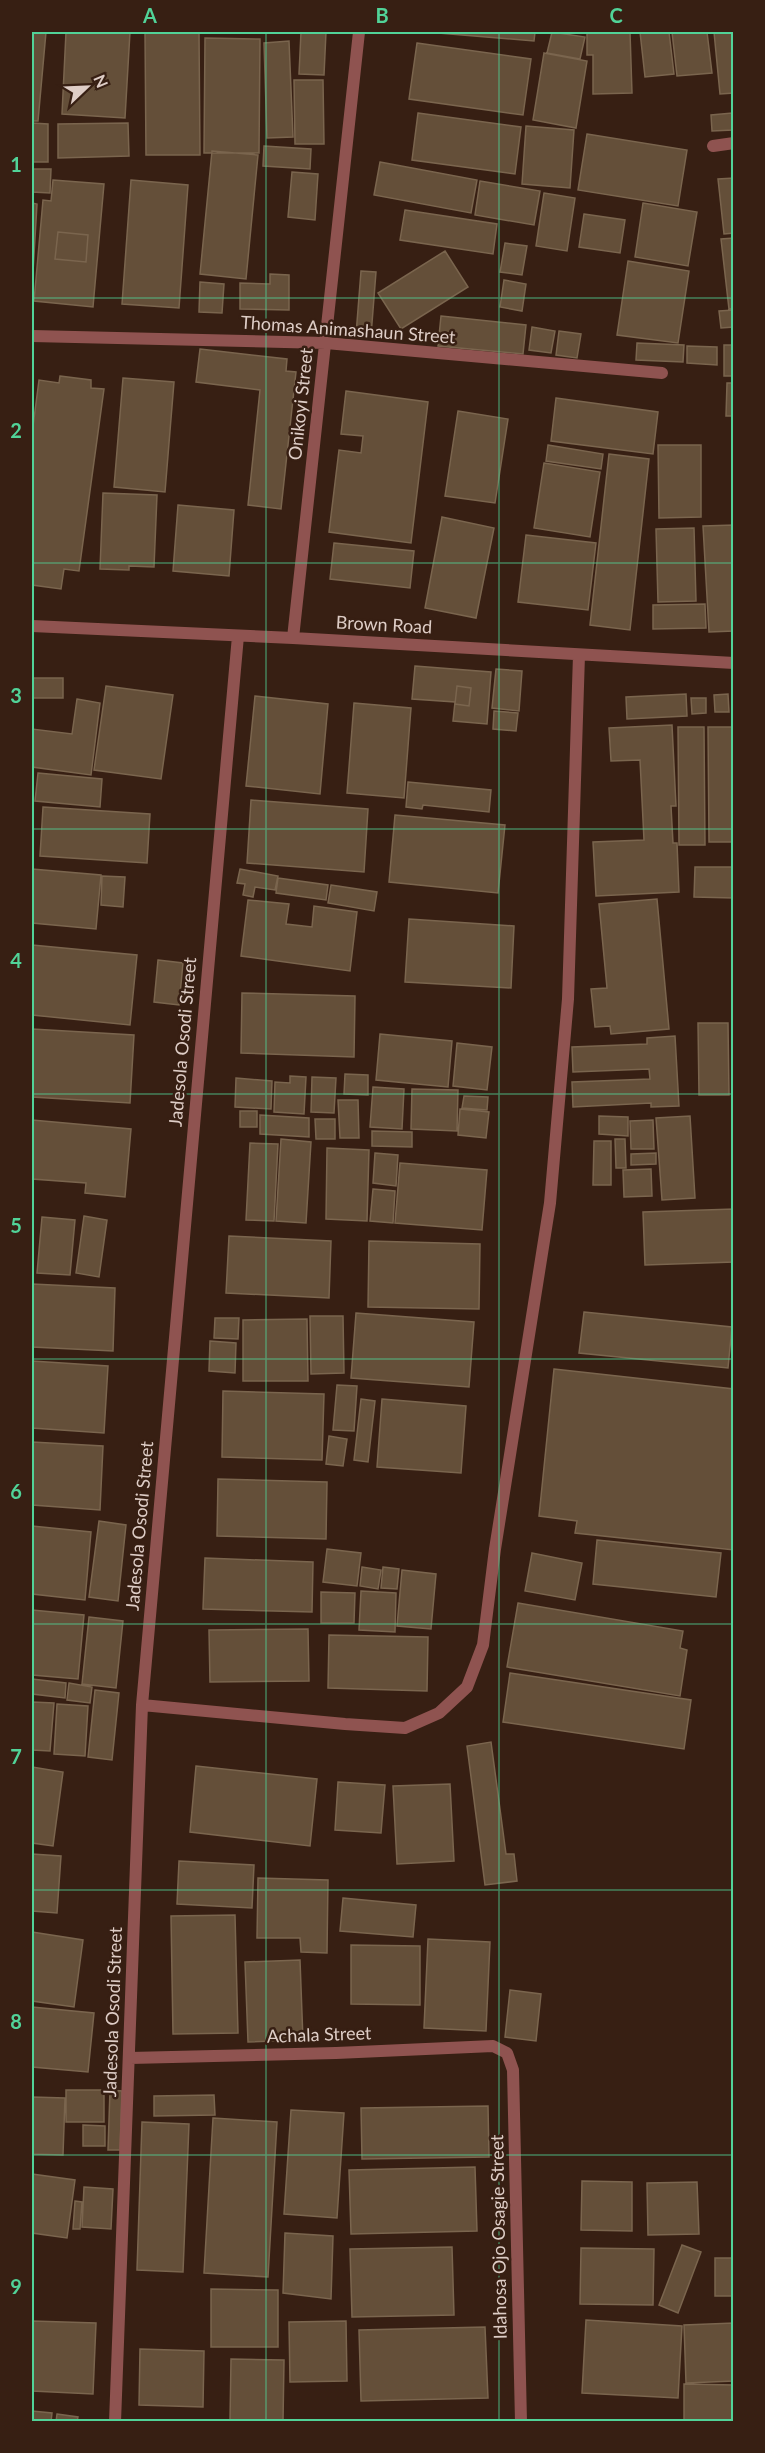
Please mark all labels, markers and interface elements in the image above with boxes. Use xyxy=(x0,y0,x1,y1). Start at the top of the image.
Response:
text: A xyxy=(142,3,157,27)
text: B xyxy=(375,3,389,27)
text: C xyxy=(609,3,623,27)
north arrow xyxy=(57,57,117,117)
text: N xyxy=(90,72,112,90)
text: 1 xyxy=(10,152,22,176)
street label: Thomas Animashaun Street xyxy=(240,311,457,348)
street label: Onikoyi Street xyxy=(283,346,317,461)
text: 2 xyxy=(10,418,22,442)
street label: Brown Road xyxy=(335,610,433,638)
text: 3 xyxy=(10,683,22,707)
text: 4 xyxy=(10,948,22,972)
street label: Jadesola Osodi Street xyxy=(164,956,200,1128)
text: 5 xyxy=(10,1213,22,1237)
street label: Jadesola Osodi Street xyxy=(121,1440,157,1612)
text: 6 xyxy=(10,1479,22,1503)
text: 7 xyxy=(10,1744,22,1768)
street label: Jadesola Osodi Street xyxy=(98,1926,126,2097)
text: 8 xyxy=(10,2009,22,2033)
street label: Achala Street xyxy=(266,2021,372,2047)
street label: Idahosa Ojo Osagie Street xyxy=(485,2134,511,2340)
text: 9 xyxy=(10,2274,22,2298)

